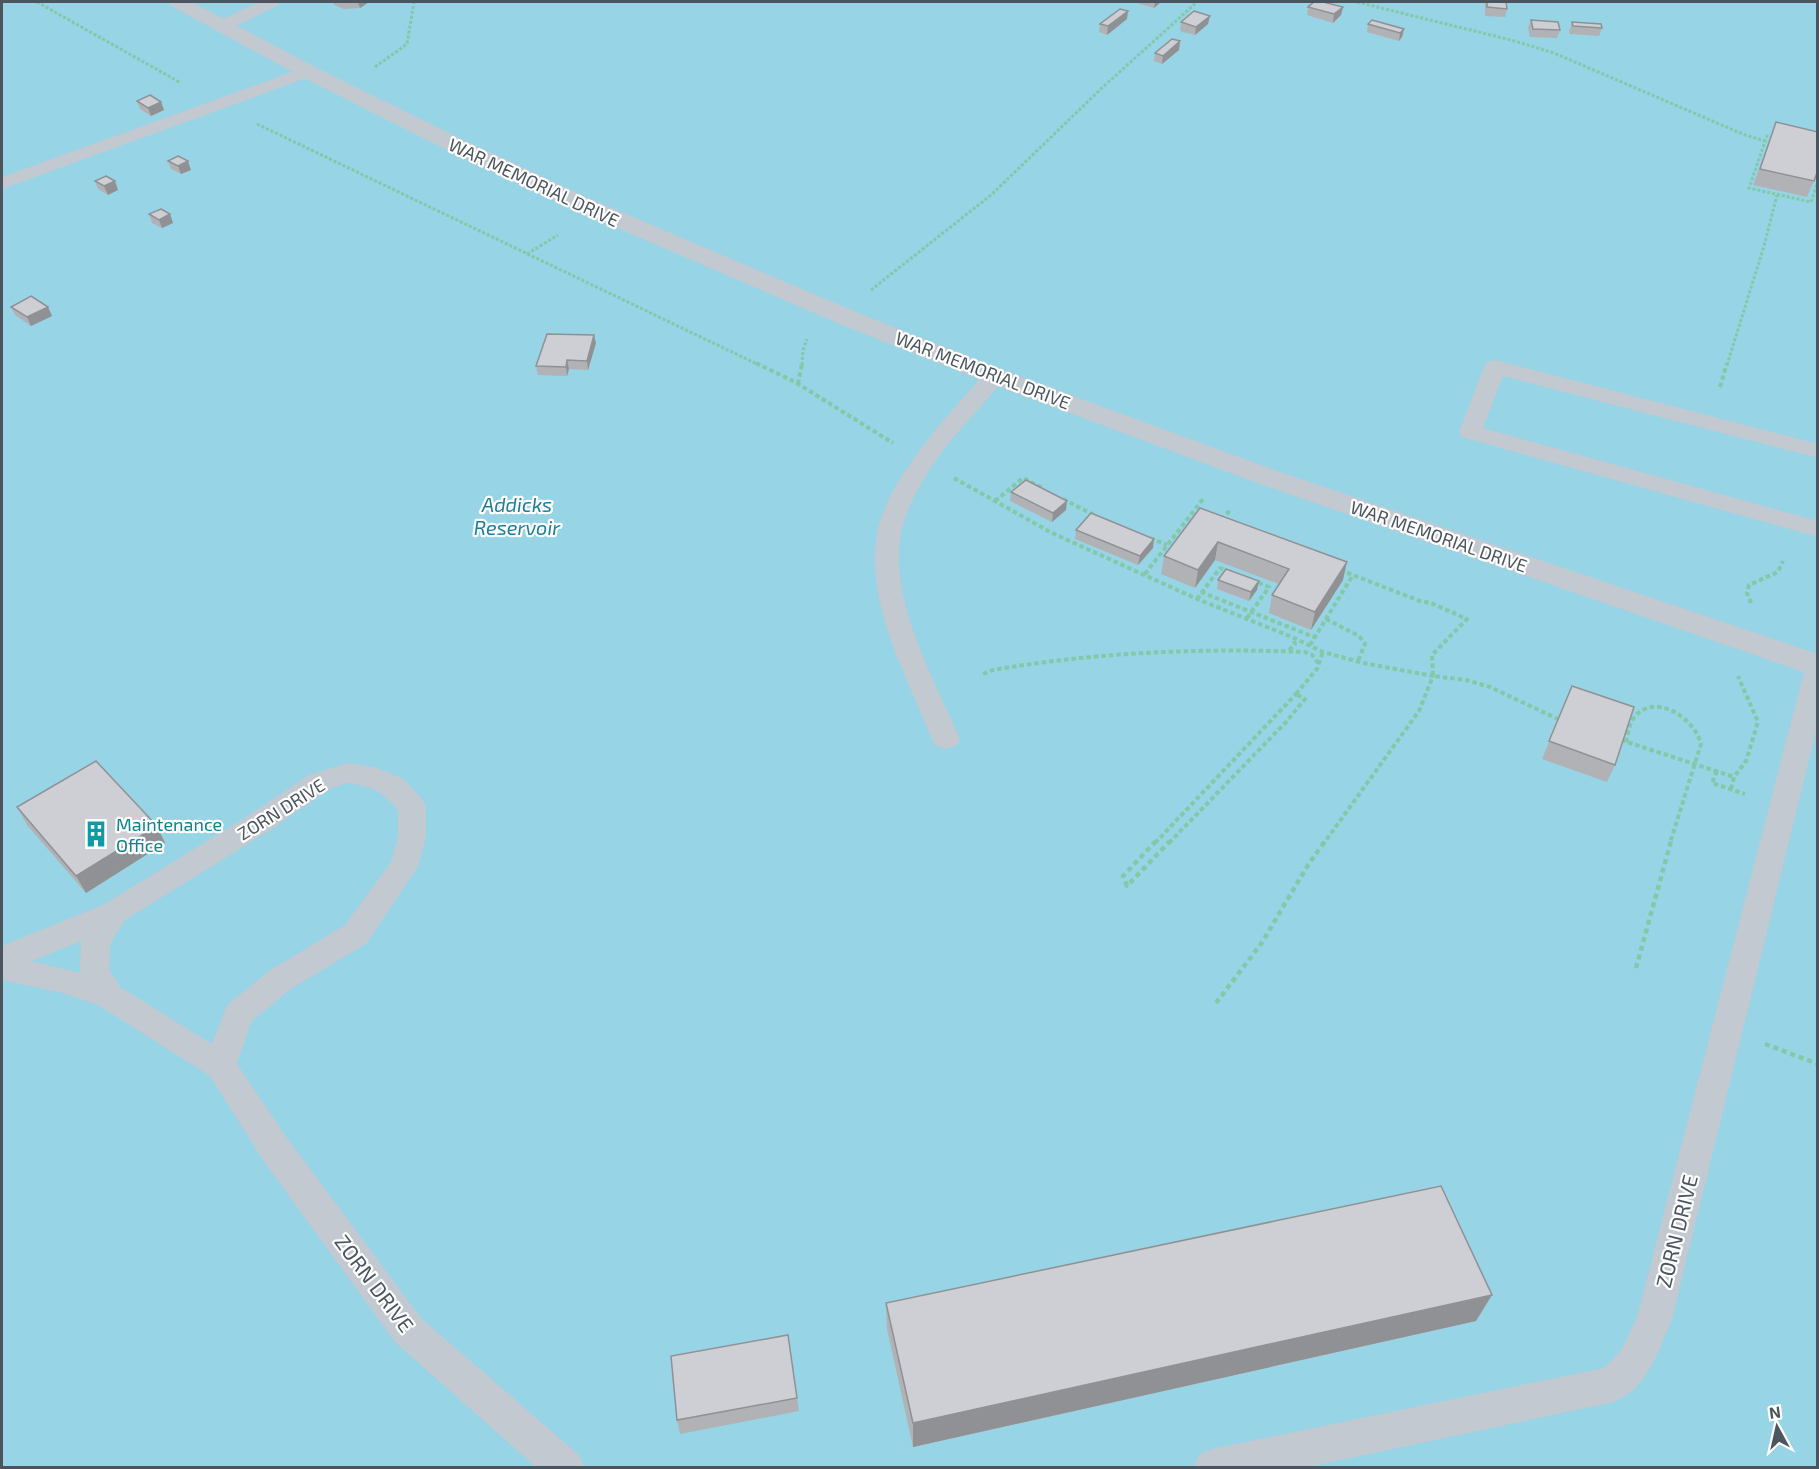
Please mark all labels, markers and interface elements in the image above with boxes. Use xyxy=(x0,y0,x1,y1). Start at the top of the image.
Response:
street label: WAR MEMORIAL DRIVE xyxy=(445,133,623,231)
street label: WAR MEMORIAL DRIVE xyxy=(893,327,1073,413)
water label: Addicks Reservoir xyxy=(474,492,561,539)
street label: WAR MEMORIAL DRIVE xyxy=(1348,495,1530,577)
street label: ZORN DRIVE xyxy=(233,774,329,844)
place label: Maintenance Office xyxy=(116,813,222,856)
building icon: Maintenance Office xyxy=(81,819,111,849)
street label: ZORN DRIVE xyxy=(1650,1172,1702,1290)
street label: ZORN DRIVE xyxy=(330,1229,420,1337)
north arrow xyxy=(1747,1397,1807,1457)
text: N xyxy=(1768,1401,1782,1422)

